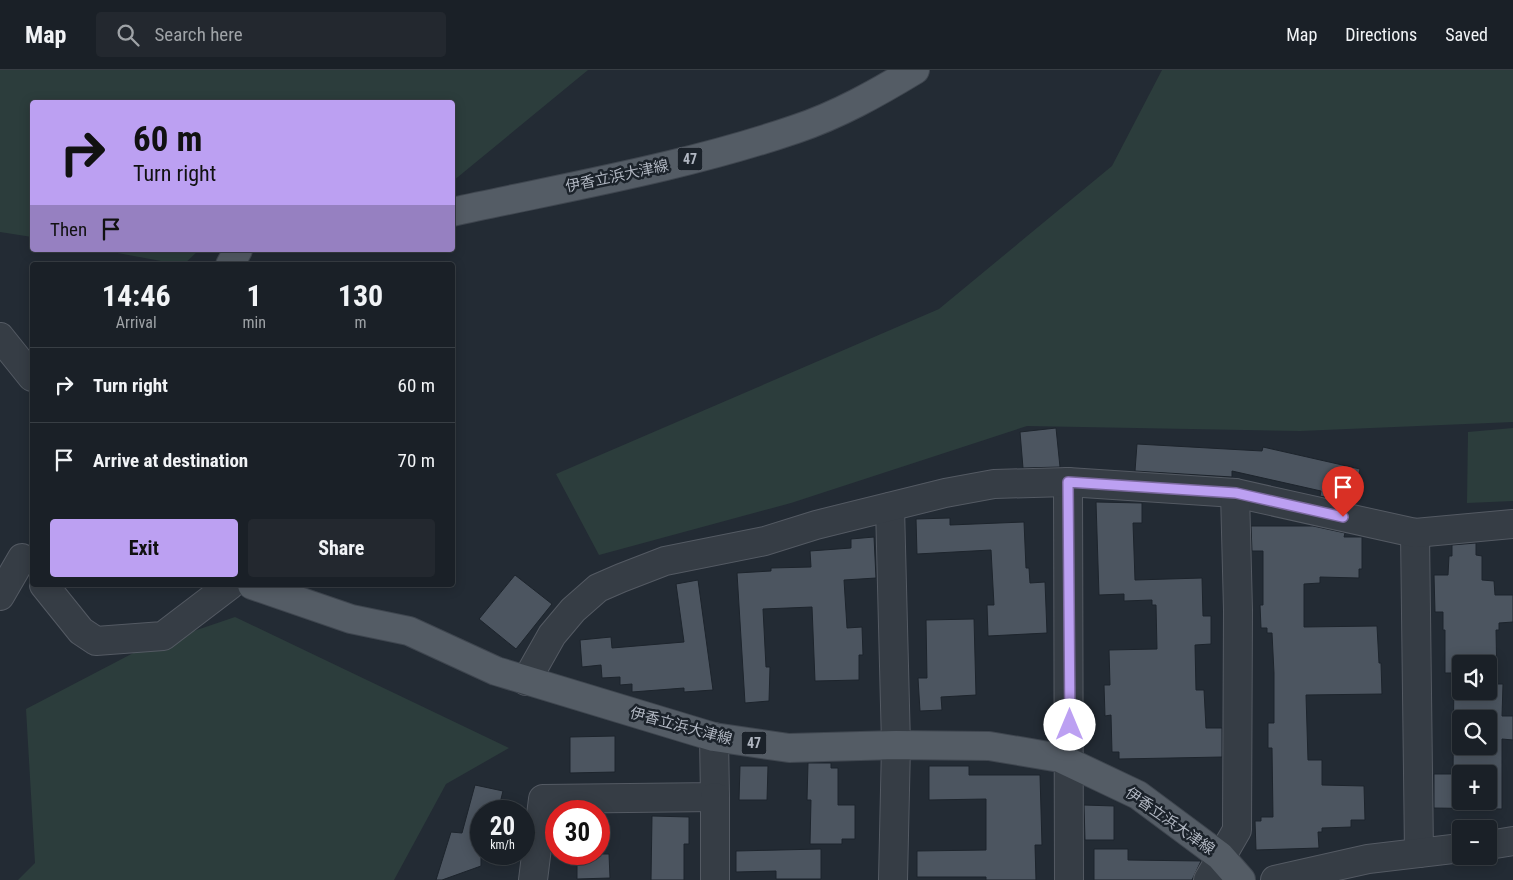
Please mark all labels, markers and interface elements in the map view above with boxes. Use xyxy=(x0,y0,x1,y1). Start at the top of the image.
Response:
search box xyxy=(96,12,446,57)
text: Map xyxy=(25,21,66,49)
icon: search xyxy=(114,21,142,49)
text: Search here xyxy=(154,23,243,46)
text: Map xyxy=(1286,24,1317,45)
text: Directions xyxy=(1345,24,1417,45)
text: Saved xyxy=(1445,24,1488,45)
text: 60 m xyxy=(133,119,202,160)
icon: right xyxy=(50,120,115,185)
road number: 47 xyxy=(678,148,702,170)
street label: 伊香立浜大津線 xyxy=(564,156,670,196)
text: Turn right xyxy=(133,161,216,186)
icon: arrive xyxy=(97,215,125,243)
text: Then xyxy=(50,218,87,241)
text: 14:46 xyxy=(102,278,171,313)
text: 1 xyxy=(247,278,262,313)
text: 130 xyxy=(338,278,383,313)
text: Arrival xyxy=(116,313,157,332)
text: min xyxy=(242,313,266,332)
text: m xyxy=(354,313,366,332)
icon: right xyxy=(50,371,78,399)
text: Turn right xyxy=(93,374,168,397)
text: 60 m xyxy=(398,374,435,397)
icon: arrive xyxy=(50,446,78,474)
text: Arrive at destination xyxy=(93,449,248,472)
text: 70 m xyxy=(398,449,435,472)
pin xyxy=(1322,466,1364,517)
icon: arrive xyxy=(1329,473,1357,501)
button: Exit xyxy=(50,519,238,577)
button: Share xyxy=(248,519,435,577)
map controls xyxy=(1452,655,1497,865)
button: sound xyxy=(1452,655,1497,700)
position arrow xyxy=(1043,698,1095,750)
street label: 伊香立浜大津線 xyxy=(628,704,734,748)
button: search xyxy=(1452,710,1497,755)
road number: 47 xyxy=(742,731,766,754)
button: + xyxy=(1452,765,1497,810)
street label: 伊香立浜大津線 xyxy=(1122,784,1218,858)
speed limit sign: 30 xyxy=(545,800,610,865)
text: 20 xyxy=(490,812,515,841)
button: − xyxy=(1452,820,1497,865)
text: km/h xyxy=(490,838,515,852)

